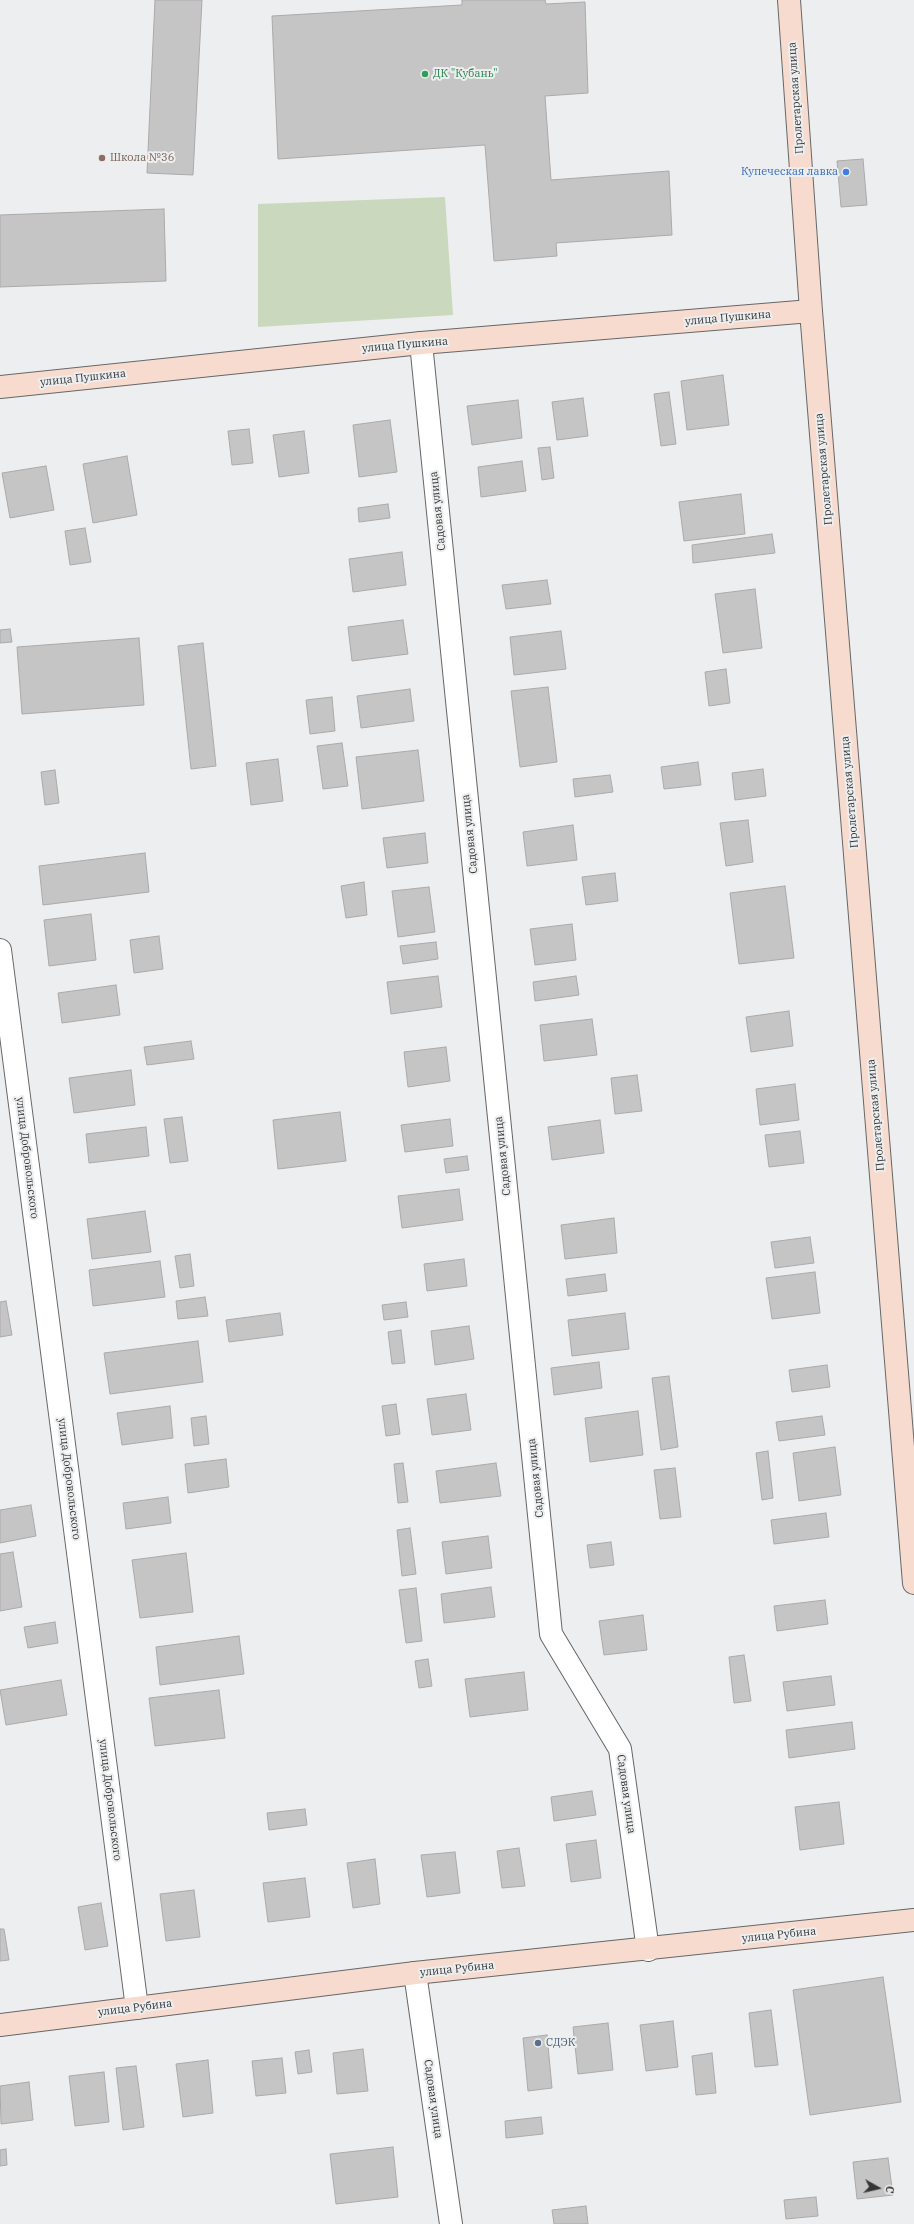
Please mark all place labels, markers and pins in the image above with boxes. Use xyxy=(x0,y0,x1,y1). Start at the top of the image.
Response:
place label: ДК "Кубань" xyxy=(433,67,498,81)
marker: ДК "Кубань" xyxy=(420,69,430,79)
place label: Школа №36 xyxy=(110,151,174,165)
marker: Школа №36 xyxy=(97,153,107,163)
place label: Купеческая лавка xyxy=(741,165,838,179)
marker: Купеческая лавка xyxy=(841,167,851,177)
place label: СДЭК xyxy=(546,2036,575,2050)
marker: СДЭК xyxy=(533,2038,543,2048)

